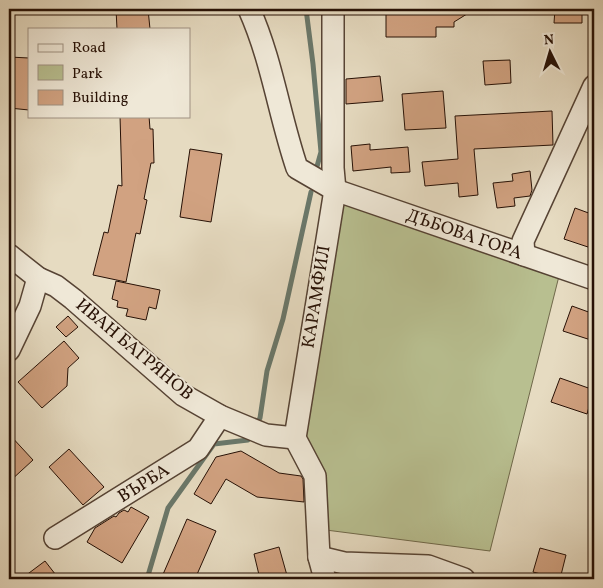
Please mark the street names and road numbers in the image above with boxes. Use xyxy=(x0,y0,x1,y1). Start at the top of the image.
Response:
street label: ДЪБОВА ГОРА xyxy=(403,203,526,267)
street label: КАРАМФИЛ xyxy=(297,244,337,350)
street label: ИВАН БАГРЯНОВ xyxy=(70,293,198,407)
street label: ВЪРБА xyxy=(113,458,175,510)

